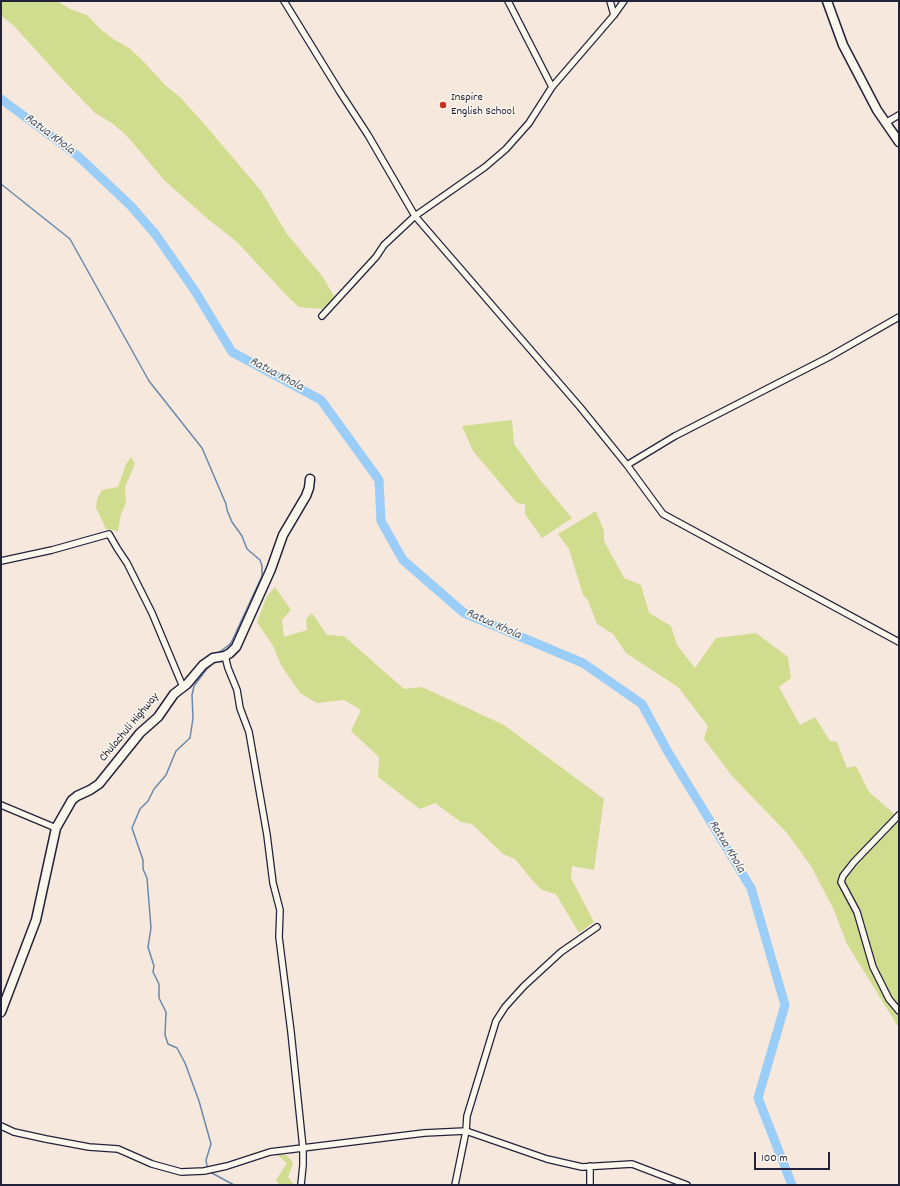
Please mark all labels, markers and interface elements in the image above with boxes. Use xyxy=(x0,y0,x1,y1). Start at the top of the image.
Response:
place label: Inspire English School xyxy=(451,91,515,119)
marker: Inspire English School xyxy=(438,100,448,110)
water label: Ratua Khola xyxy=(21,111,77,159)
water label: Ratua Khola xyxy=(246,354,306,396)
water label: Ratua Khola xyxy=(463,606,523,644)
street label: Chulachuli Highway xyxy=(97,691,163,765)
water label: Ratua Khola xyxy=(704,818,748,876)
scale bar xyxy=(756,1144,832,1170)
text: 100 m xyxy=(761,1150,788,1167)

